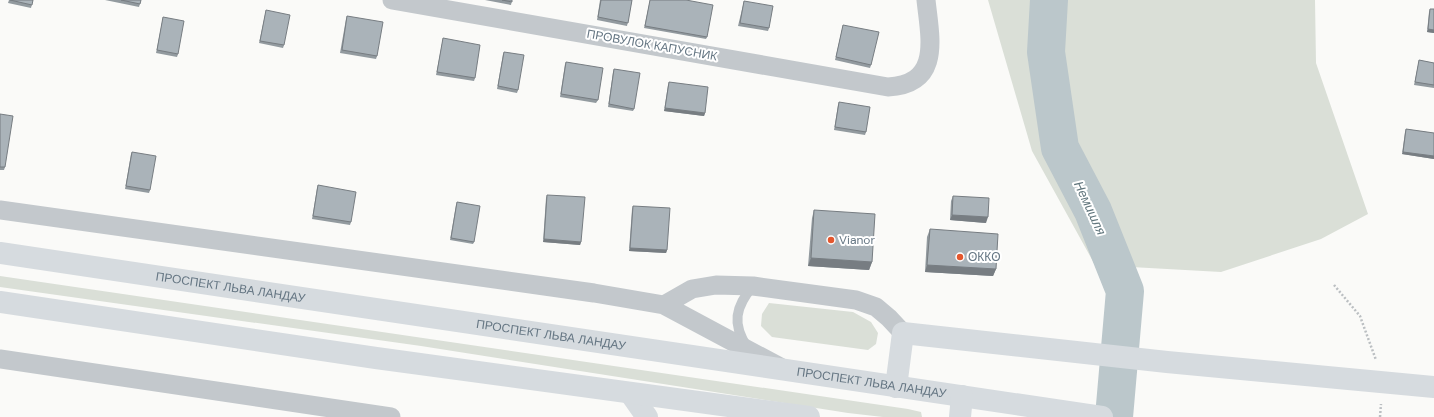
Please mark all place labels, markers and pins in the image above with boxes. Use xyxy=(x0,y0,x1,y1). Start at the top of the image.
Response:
place label: Vianor xyxy=(839,232,875,248)
marker: Vianor xyxy=(826,235,836,245)
place label: ОККО xyxy=(968,249,1001,265)
marker: ОККО xyxy=(955,252,965,262)

